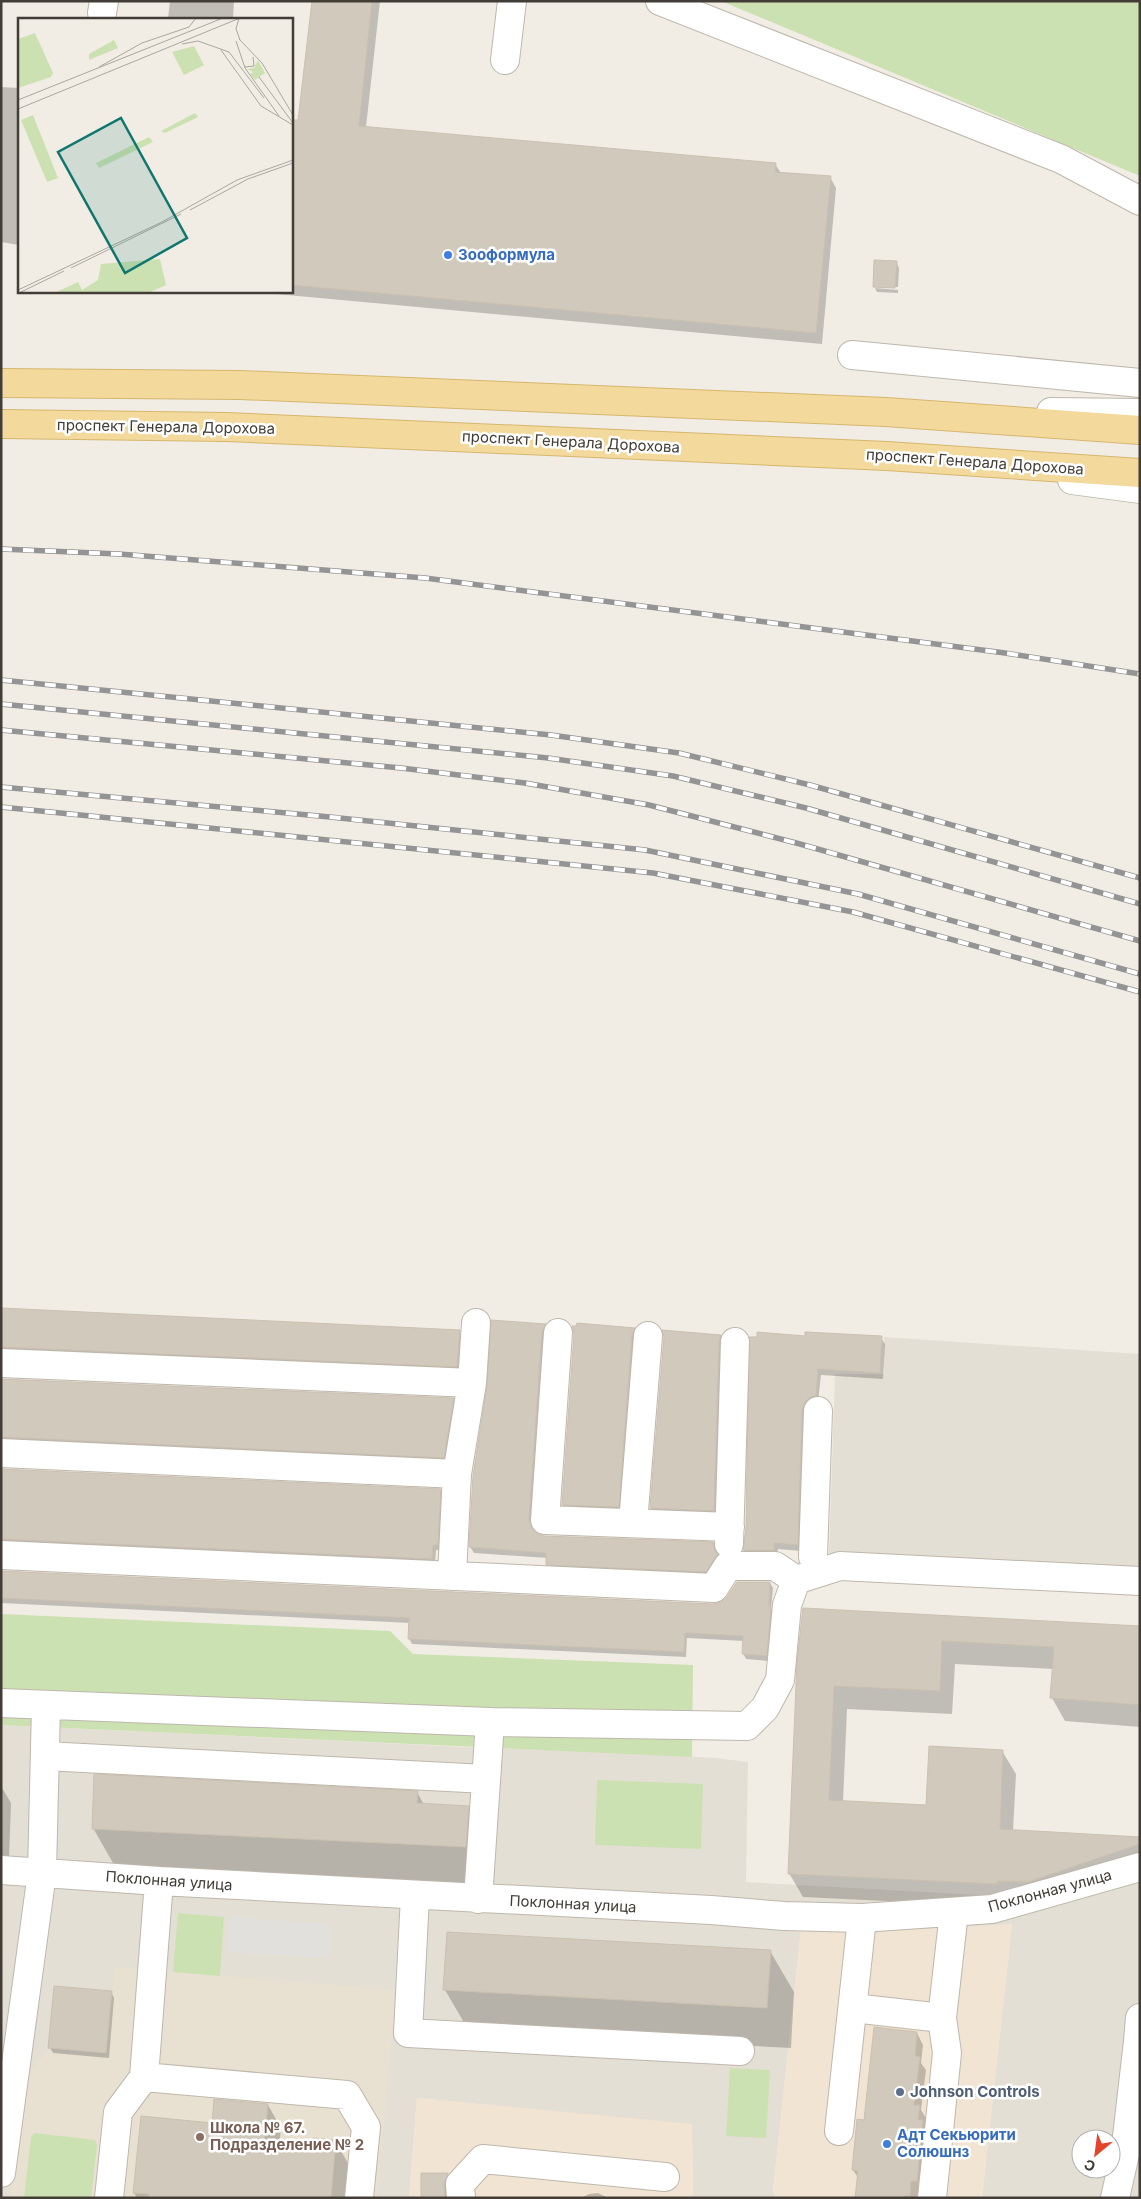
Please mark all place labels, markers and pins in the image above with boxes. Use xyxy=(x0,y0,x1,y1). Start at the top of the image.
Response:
place label: Зооформула xyxy=(458,245,555,264)
marker: Зооформула xyxy=(442,249,454,261)
place label: Johnson Controls xyxy=(910,2082,1040,2101)
marker: Johnson Controls xyxy=(894,2086,906,2098)
place label: Школа № 67. Подразделение № 2 xyxy=(210,2118,364,2154)
place label: Адт Секьюрити Солюшнз xyxy=(897,2125,1016,2161)
marker: Школа № 67. Подразделение № 2 xyxy=(194,2131,206,2143)
marker: Адт Секьюрити Солюшнз xyxy=(881,2138,893,2150)

